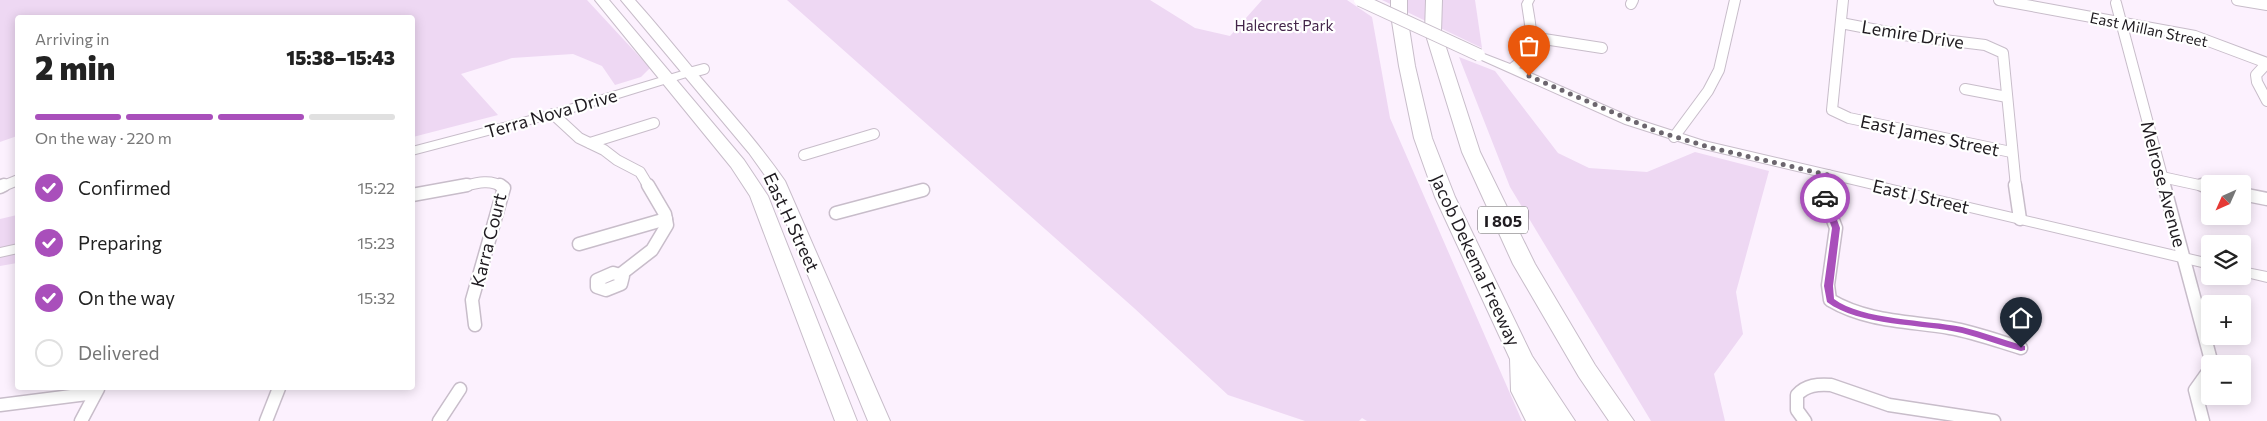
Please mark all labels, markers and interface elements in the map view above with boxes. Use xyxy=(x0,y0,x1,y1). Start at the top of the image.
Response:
street label: East Millan Street xyxy=(2088,8,2210,50)
street label: Lemire Drive xyxy=(1860,15,1966,53)
park label: Halecrest Park xyxy=(1234,16,1334,34)
pin xyxy=(1508,25,1550,76)
text: Arriving in xyxy=(35,29,109,48)
icon: bag xyxy=(1515,32,1543,60)
text: 15:38–15:43 xyxy=(286,46,395,69)
text: 2 min xyxy=(35,47,115,87)
street label: Terra Nova Drive xyxy=(483,84,619,142)
street label: East James Street xyxy=(1859,110,2001,160)
street label: Melrose Avenue xyxy=(2137,118,2191,250)
text: On the way · 220 m xyxy=(35,128,172,147)
street label: East H Street xyxy=(759,169,825,275)
street label: Jacob Dekema Freeway xyxy=(1427,171,1525,349)
courier xyxy=(1800,173,1850,223)
icon: check xyxy=(35,174,63,202)
street label: East J Street xyxy=(1870,174,1972,218)
north arrow xyxy=(2201,175,2251,225)
map controls xyxy=(2201,175,2251,405)
text: Confirmed xyxy=(78,176,171,199)
text: 15:22 xyxy=(357,178,395,197)
icon: car xyxy=(1811,184,1839,212)
street label: Karra Court xyxy=(466,191,510,289)
road number: I 805 xyxy=(1478,206,1528,234)
icon: check xyxy=(35,229,63,257)
text: Preparing xyxy=(78,231,162,254)
text: 15:23 xyxy=(357,233,395,252)
button: layers xyxy=(2201,235,2251,285)
icon: check xyxy=(35,284,63,312)
text: On the way xyxy=(78,286,175,309)
text: 15:32 xyxy=(357,288,395,307)
button: + xyxy=(2201,295,2251,345)
pin xyxy=(2000,297,2042,348)
icon: home xyxy=(2007,304,2035,332)
text: Delivered xyxy=(78,341,159,364)
button: − xyxy=(2201,355,2251,405)

